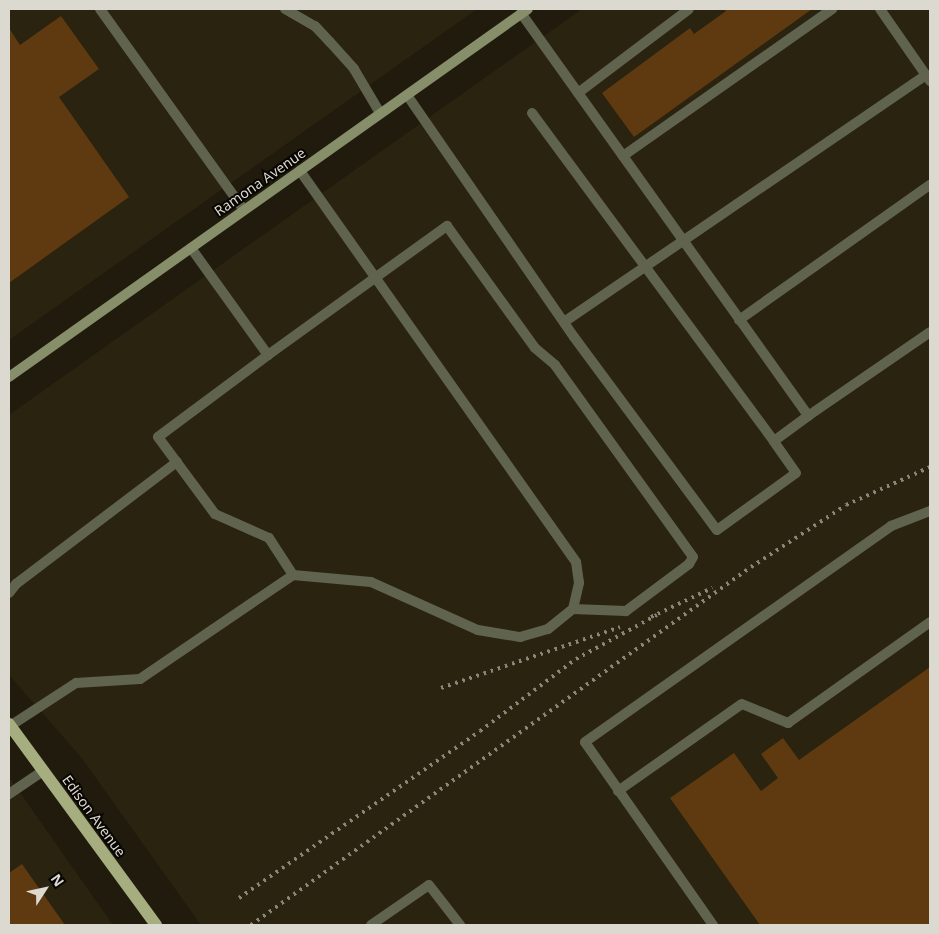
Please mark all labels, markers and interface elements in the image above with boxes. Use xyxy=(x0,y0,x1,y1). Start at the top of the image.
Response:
street label: Ramona Avenue xyxy=(211,144,309,220)
street label: Edison Avenue xyxy=(59,772,129,860)
north arrow xyxy=(20,864,70,914)
text: N xyxy=(47,870,69,890)

